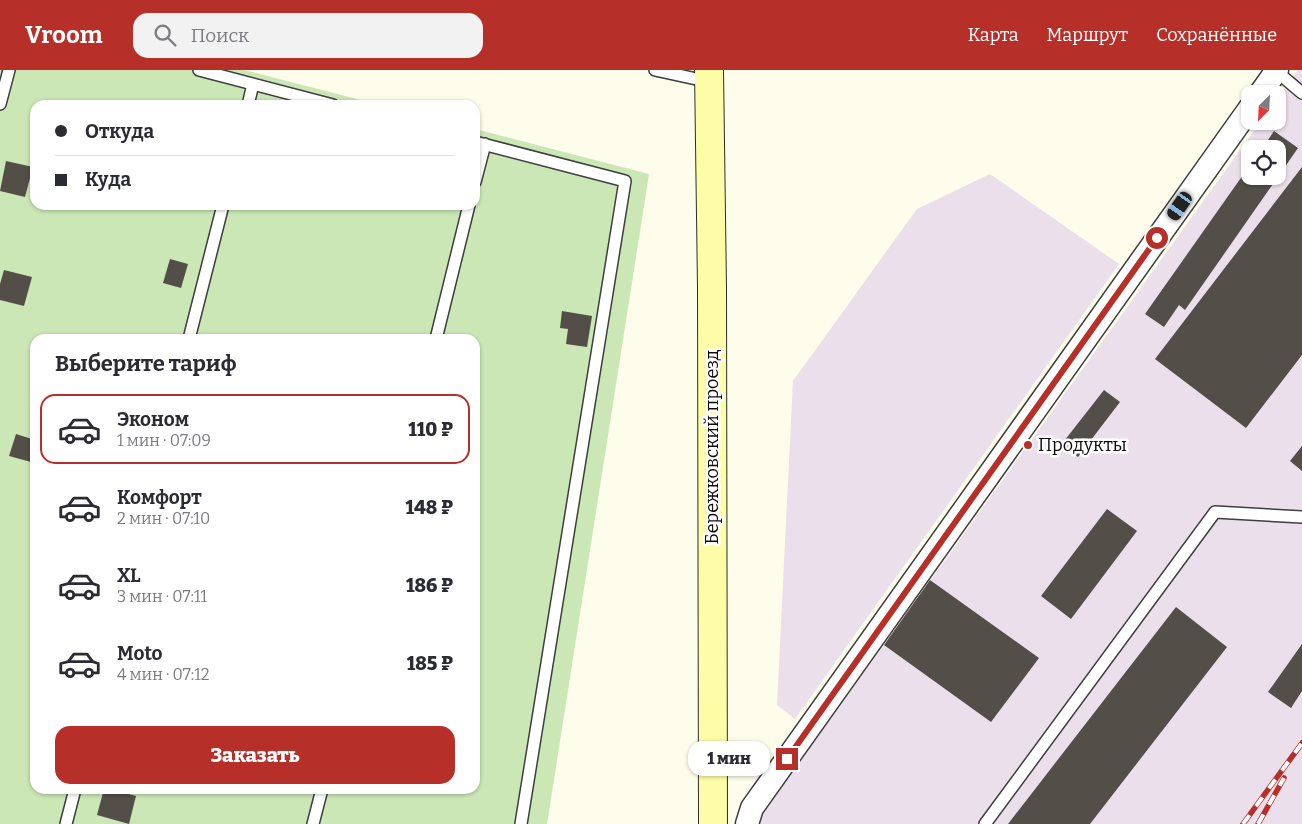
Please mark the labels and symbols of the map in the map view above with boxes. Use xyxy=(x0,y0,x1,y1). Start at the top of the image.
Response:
north arrow xyxy=(1241,85,1286,130)
car xyxy=(1165,189,1194,223)
route start xyxy=(1146,227,1168,249)
street label: Бережковский проезд xyxy=(701,349,723,544)
place label: Продукты xyxy=(1038,434,1127,456)
marker: Продукты xyxy=(1022,439,1034,451)
callout: 1 мин xyxy=(687,742,770,776)
route end xyxy=(776,748,798,770)

